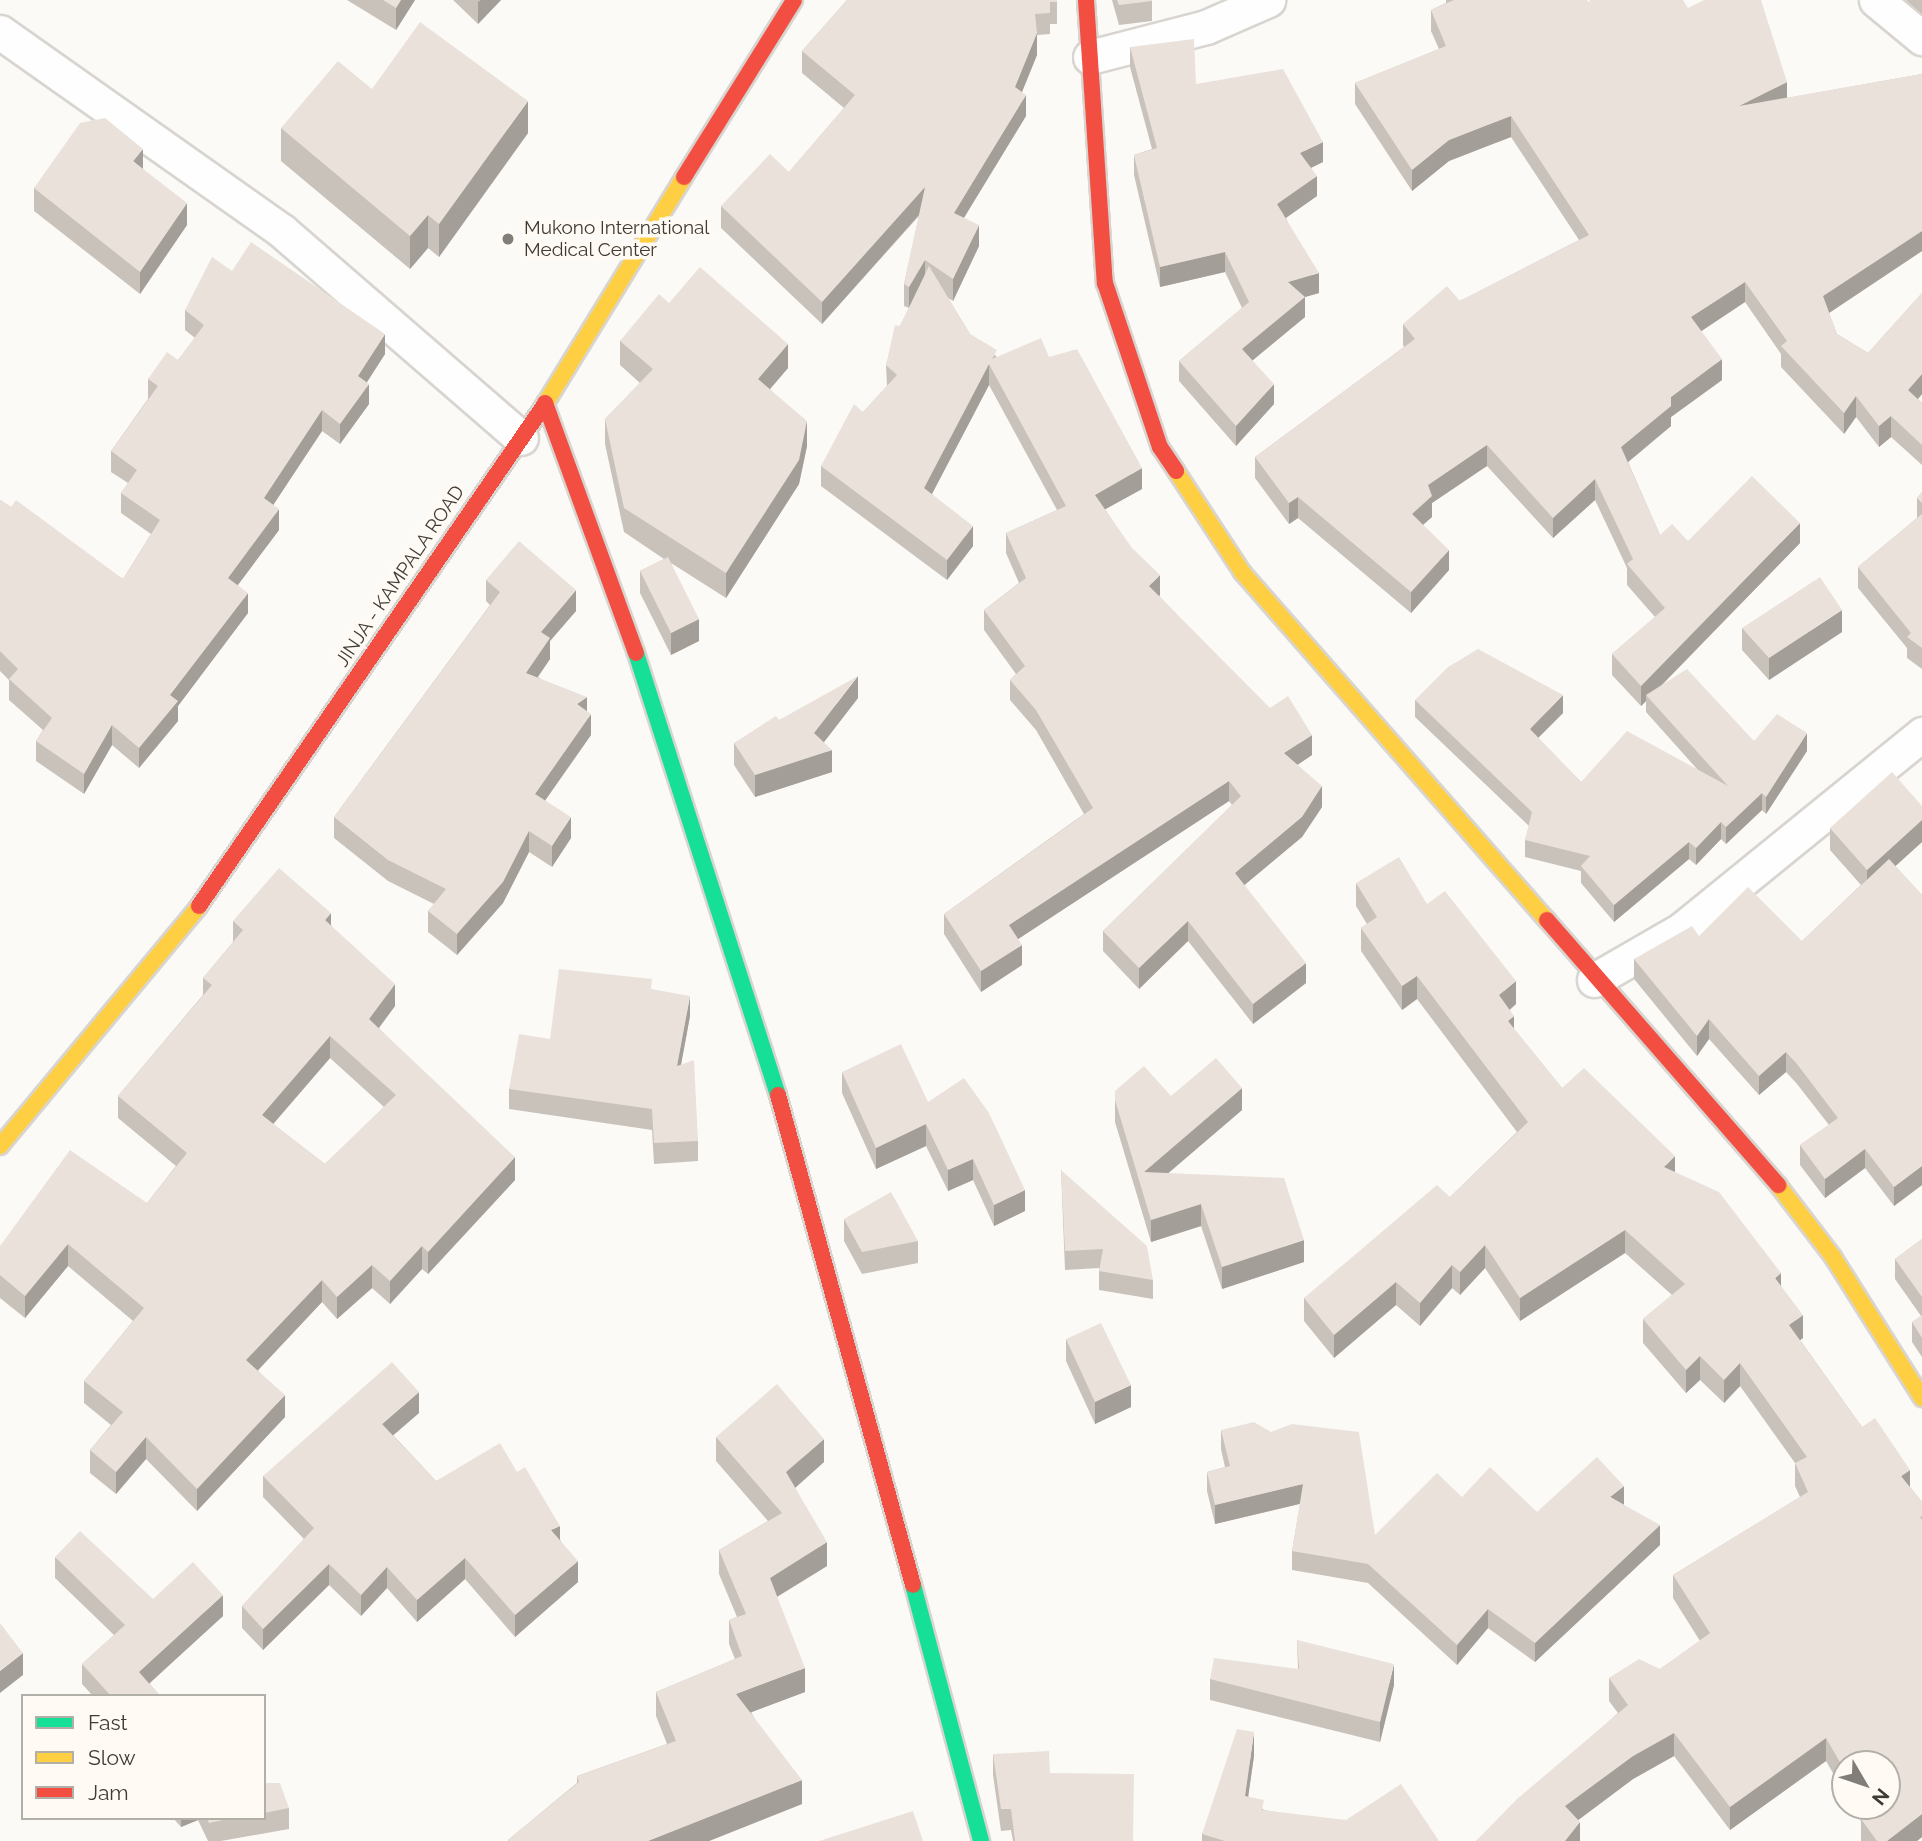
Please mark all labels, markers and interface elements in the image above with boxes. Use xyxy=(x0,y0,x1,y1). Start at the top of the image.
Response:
place label: Mukono International Medical Center xyxy=(524,217,710,261)
marker: Mukono International Medical Center xyxy=(498,229,518,249)
street label: JINJA - KAMPALA ROAD xyxy=(331,481,469,671)
legend xyxy=(21,1694,266,1820)
text: Fast xyxy=(88,1710,128,1735)
text: Slow xyxy=(88,1745,136,1770)
north arrow xyxy=(1831,1750,1901,1820)
text: Jam xyxy=(88,1780,129,1805)
text: N xyxy=(1868,1784,1894,1810)

